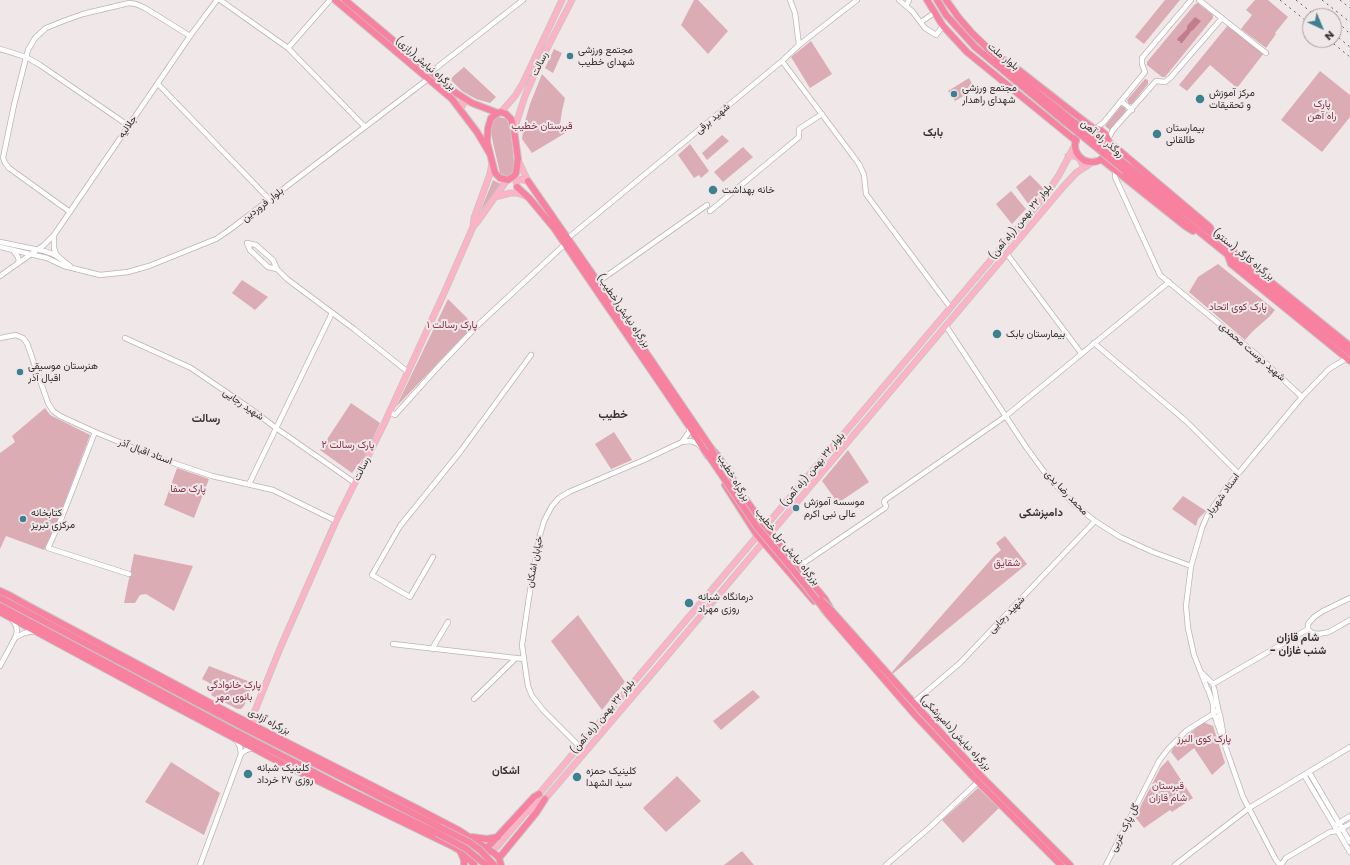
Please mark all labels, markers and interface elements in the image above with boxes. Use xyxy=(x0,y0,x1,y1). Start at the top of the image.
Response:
north arrow xyxy=(1302,8,1342,48)
text: N xyxy=(1321,27,1338,45)
street label: بزرگراه نیایش(رازی) xyxy=(393,35,457,93)
street label: بلوار ملت xyxy=(985,41,1021,73)
place label: مجتمع ورزشی شهدای خطیب xyxy=(578,44,635,68)
street label: رسالت xyxy=(529,50,551,78)
marker: مجتمع ورزشی شهدای خطیب xyxy=(565,51,575,61)
place label: مجتمع ورزشی شهدای راهدار xyxy=(962,82,1017,106)
place label: مرکز آموزش و تحقیقات xyxy=(1209,87,1255,110)
marker: مجتمع ورزشی شهدای راهدار xyxy=(949,89,959,99)
marker: مرکز آموزش و تحقیقات xyxy=(1194,93,1206,105)
park label: پارک راه آهن xyxy=(1308,98,1336,122)
street label: شهید برقی xyxy=(693,101,733,137)
street label: جلالیه xyxy=(116,114,140,140)
street label: روگذر راه آهن xyxy=(1078,118,1126,160)
park label: قبرستان خطیب xyxy=(511,120,573,132)
place label: بیمارستان طالقانی xyxy=(1166,122,1205,146)
district label: بابک xyxy=(923,126,943,140)
marker: بیمارستان طالقانی xyxy=(1151,128,1163,140)
street label: بلوار ۲۲ بهمن (راه آهن) xyxy=(987,182,1055,262)
marker: خانه بهداشت xyxy=(707,184,719,196)
place label: خانه بهداشت xyxy=(722,184,775,196)
street label: بلوار فروردین xyxy=(240,185,286,225)
street label: بزرگراه کارگر (سنتو) xyxy=(1210,227,1276,283)
street label: بزرگراه نیایش(خطیب) xyxy=(594,272,652,350)
park label: پارک کوی اتحاد xyxy=(1209,301,1267,313)
park label: پارک رسالت ۱ xyxy=(427,319,477,331)
street label: شهید دوست محمدی xyxy=(1216,320,1288,384)
marker: بیمارستان بابک xyxy=(991,328,1003,340)
place label: بیمارستان بابک xyxy=(1006,328,1065,340)
place label: هنرستان موسیقی اقبال آذر xyxy=(28,360,98,384)
marker: هنرستان موسیقی اقبال آذر xyxy=(15,367,25,377)
street label: شهید رجایی xyxy=(220,386,266,424)
district label: خطیب xyxy=(598,408,628,422)
district label: رسالت xyxy=(192,412,220,426)
street label: بلوار ۲۲ بهمن (راه آهن) xyxy=(778,430,848,510)
street label: استاد اقبال آذر xyxy=(116,436,174,468)
park label: پارک رسالت ۲ xyxy=(322,439,374,451)
street label: بزرگراه خطیب xyxy=(714,452,752,504)
street label: رسالت xyxy=(351,455,373,483)
street label: محمد رضا یدی xyxy=(1042,468,1090,518)
street label: استاد شهریار xyxy=(1203,471,1243,519)
park label: پارک صفا xyxy=(170,483,206,495)
place label: موسسه آموزش عالی نبی اکرم xyxy=(804,496,865,520)
marker: موسسه آموزش عالی نبی اکرم xyxy=(791,503,801,513)
street label: بزرگراه نیایش-پل خطیب xyxy=(752,506,822,588)
district label: دامپزشکی xyxy=(1019,506,1063,520)
place label: کتابخانه مرکزى تبریز xyxy=(31,507,75,530)
marker: کتابخانه مرکزى تبریز xyxy=(18,514,28,524)
street label: خیابان اشکان xyxy=(524,535,546,589)
park label: شقایق xyxy=(994,557,1020,569)
place label: درمانگاه شبانه روزی مهراد xyxy=(698,591,753,614)
street label: شهید رجایی xyxy=(986,594,1028,636)
marker: درمانگاه شبانه روزی مهراد xyxy=(683,597,695,609)
district label: شام قازان - شنب غازان xyxy=(1270,631,1326,657)
street label: بلوار ۲۲ بهمن (راه آهن) xyxy=(568,677,638,757)
park label: پارک خانوادگی بانوی مهر xyxy=(207,679,261,702)
street label: بزرگراه نیایش(دامپزشکی) xyxy=(917,693,993,773)
street label: بزرگراه آزادی xyxy=(246,706,292,738)
park label: پارک کوی البرز xyxy=(1177,733,1231,745)
place label: کلینیک شبانه روزی ۲۷ خرداد xyxy=(257,762,313,786)
district label: اشکان xyxy=(492,764,520,778)
place label: کلینیک حمزه سید الشهدا xyxy=(586,765,637,788)
marker: کلینیک شبانه روزی ۲۷ خرداد xyxy=(242,768,254,780)
marker: کلینیک حمزه سید الشهدا xyxy=(571,771,583,783)
park label: قبرستان شام قازان xyxy=(1149,780,1187,804)
street label: گل پارک غربی xyxy=(1108,802,1142,854)

